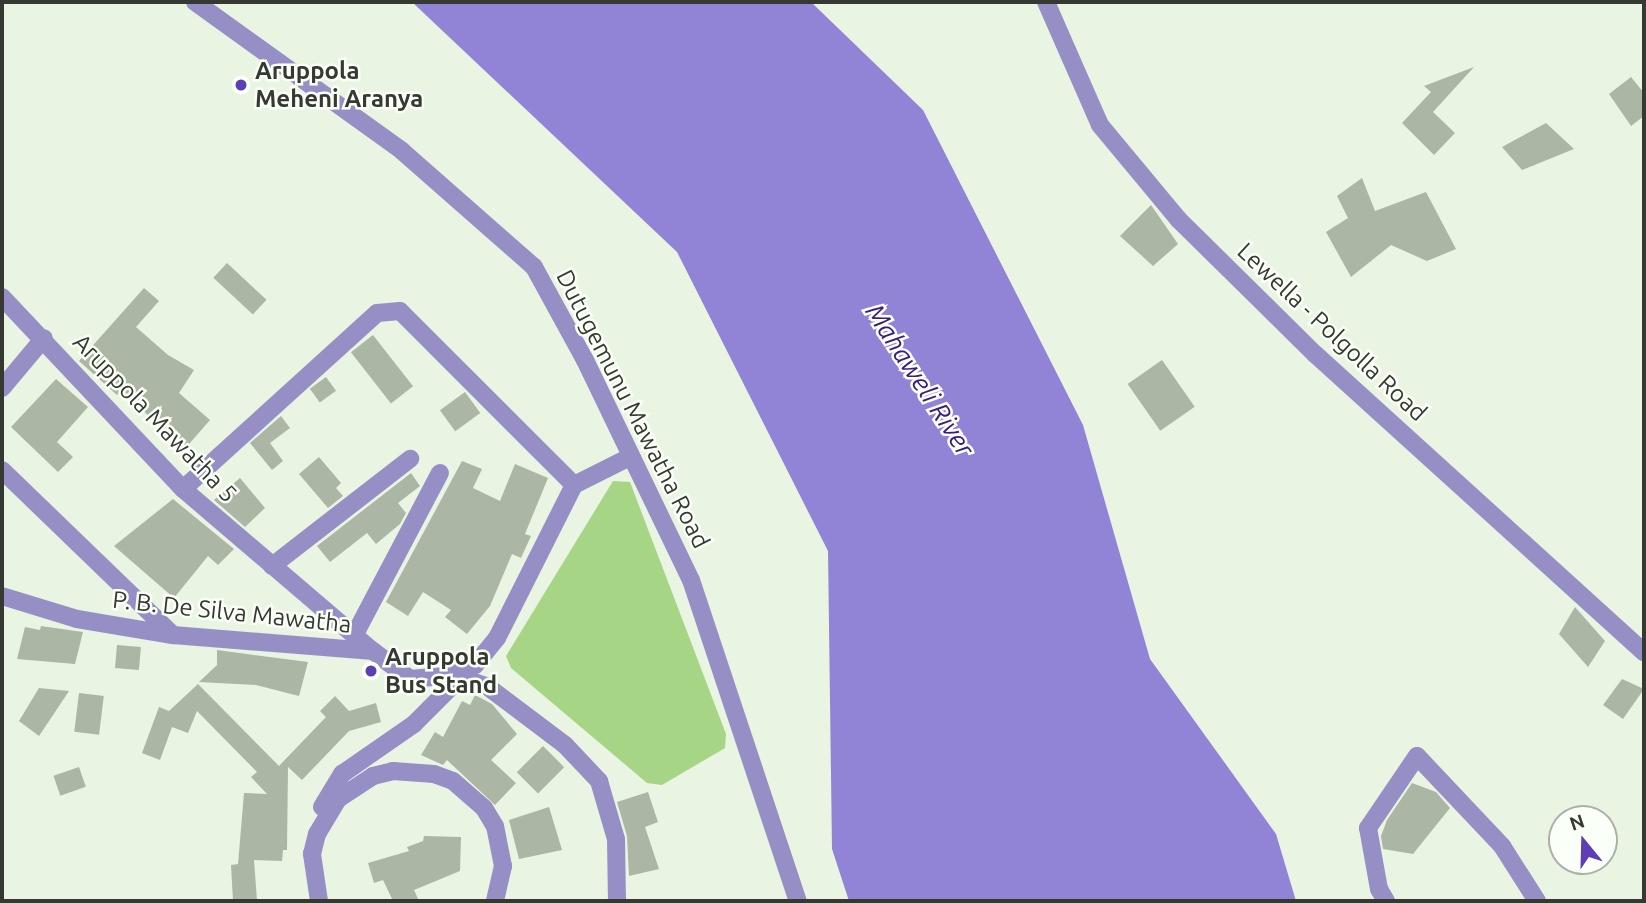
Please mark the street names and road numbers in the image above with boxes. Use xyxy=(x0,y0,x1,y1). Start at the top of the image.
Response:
street label: Lewella - Polgolla Road xyxy=(1231,237,1433,427)
street label: Dutugemunu Mawatha Road xyxy=(550,265,716,553)
street label: Aruppola Mawatha 5 xyxy=(67,328,243,508)
street label: P. B. De Silva Mawatha xyxy=(111,585,353,639)

